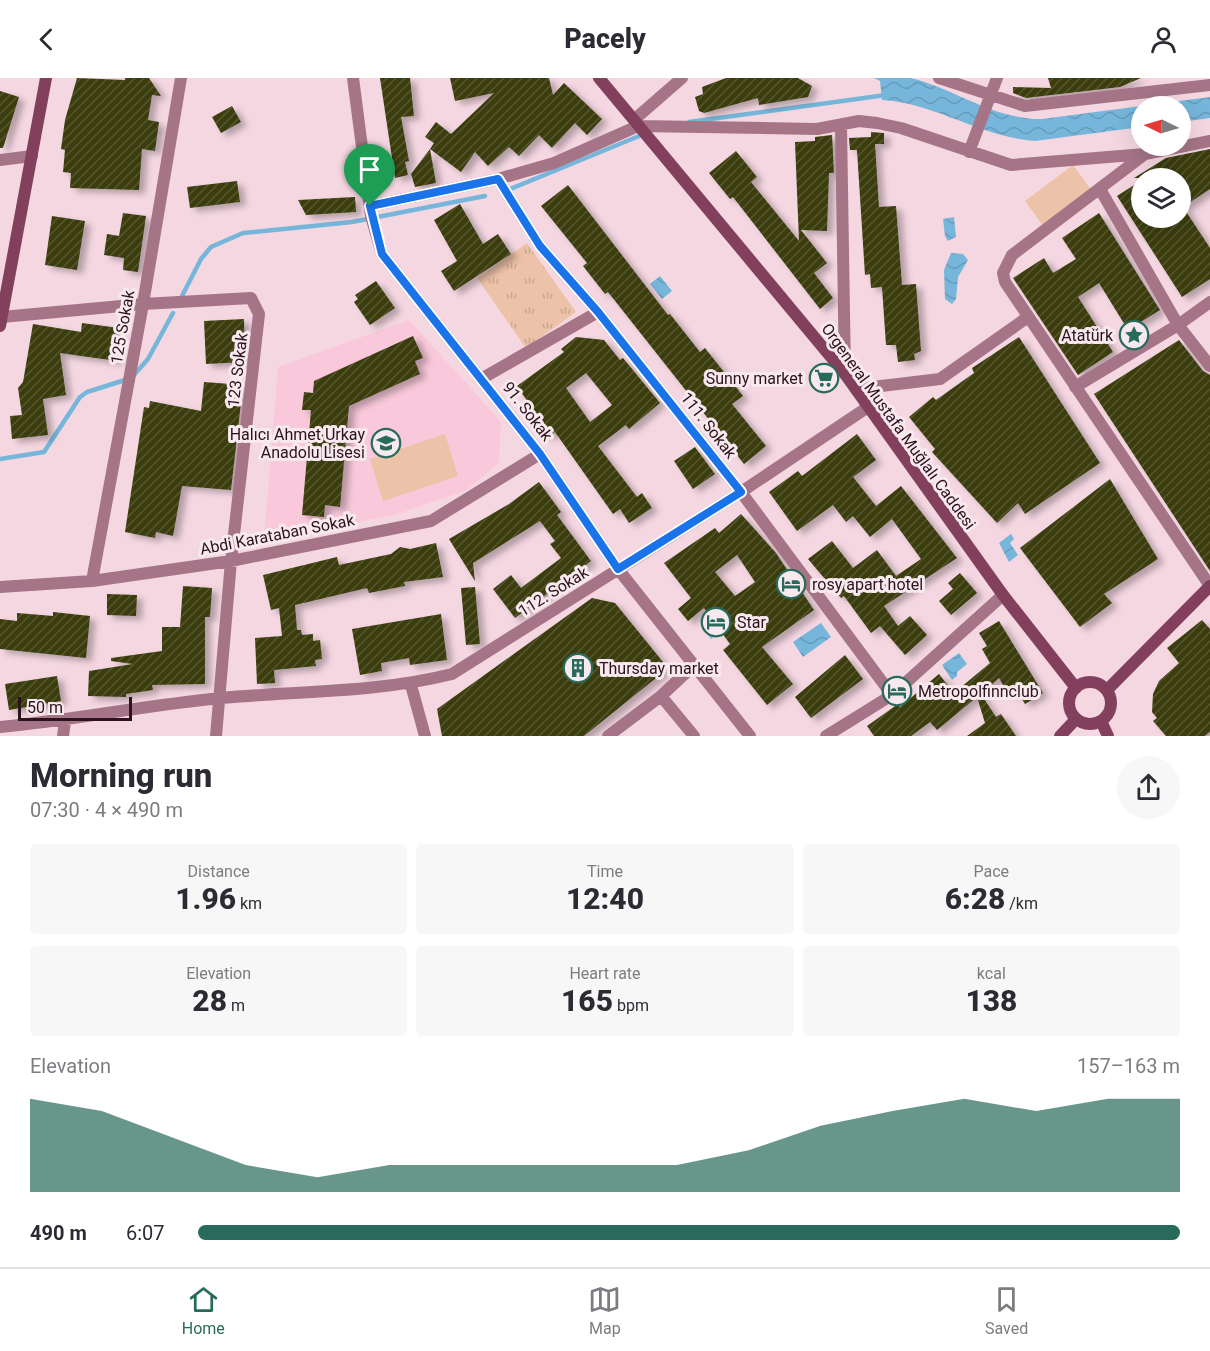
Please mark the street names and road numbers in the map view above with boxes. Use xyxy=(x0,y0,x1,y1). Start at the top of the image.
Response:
street label: 125 Sokak xyxy=(107,288,138,365)
street label: Orgeneral Mustafa Muğlalı Caddesi xyxy=(817,320,980,533)
street label: 123 Sokak xyxy=(224,331,252,408)
street label: 91. Sokak xyxy=(499,378,557,445)
street label: 111. Sokak xyxy=(677,388,741,463)
street label: Abdi Karataban Sokak xyxy=(198,510,357,559)
street label: 112. Sokak xyxy=(515,562,592,620)

